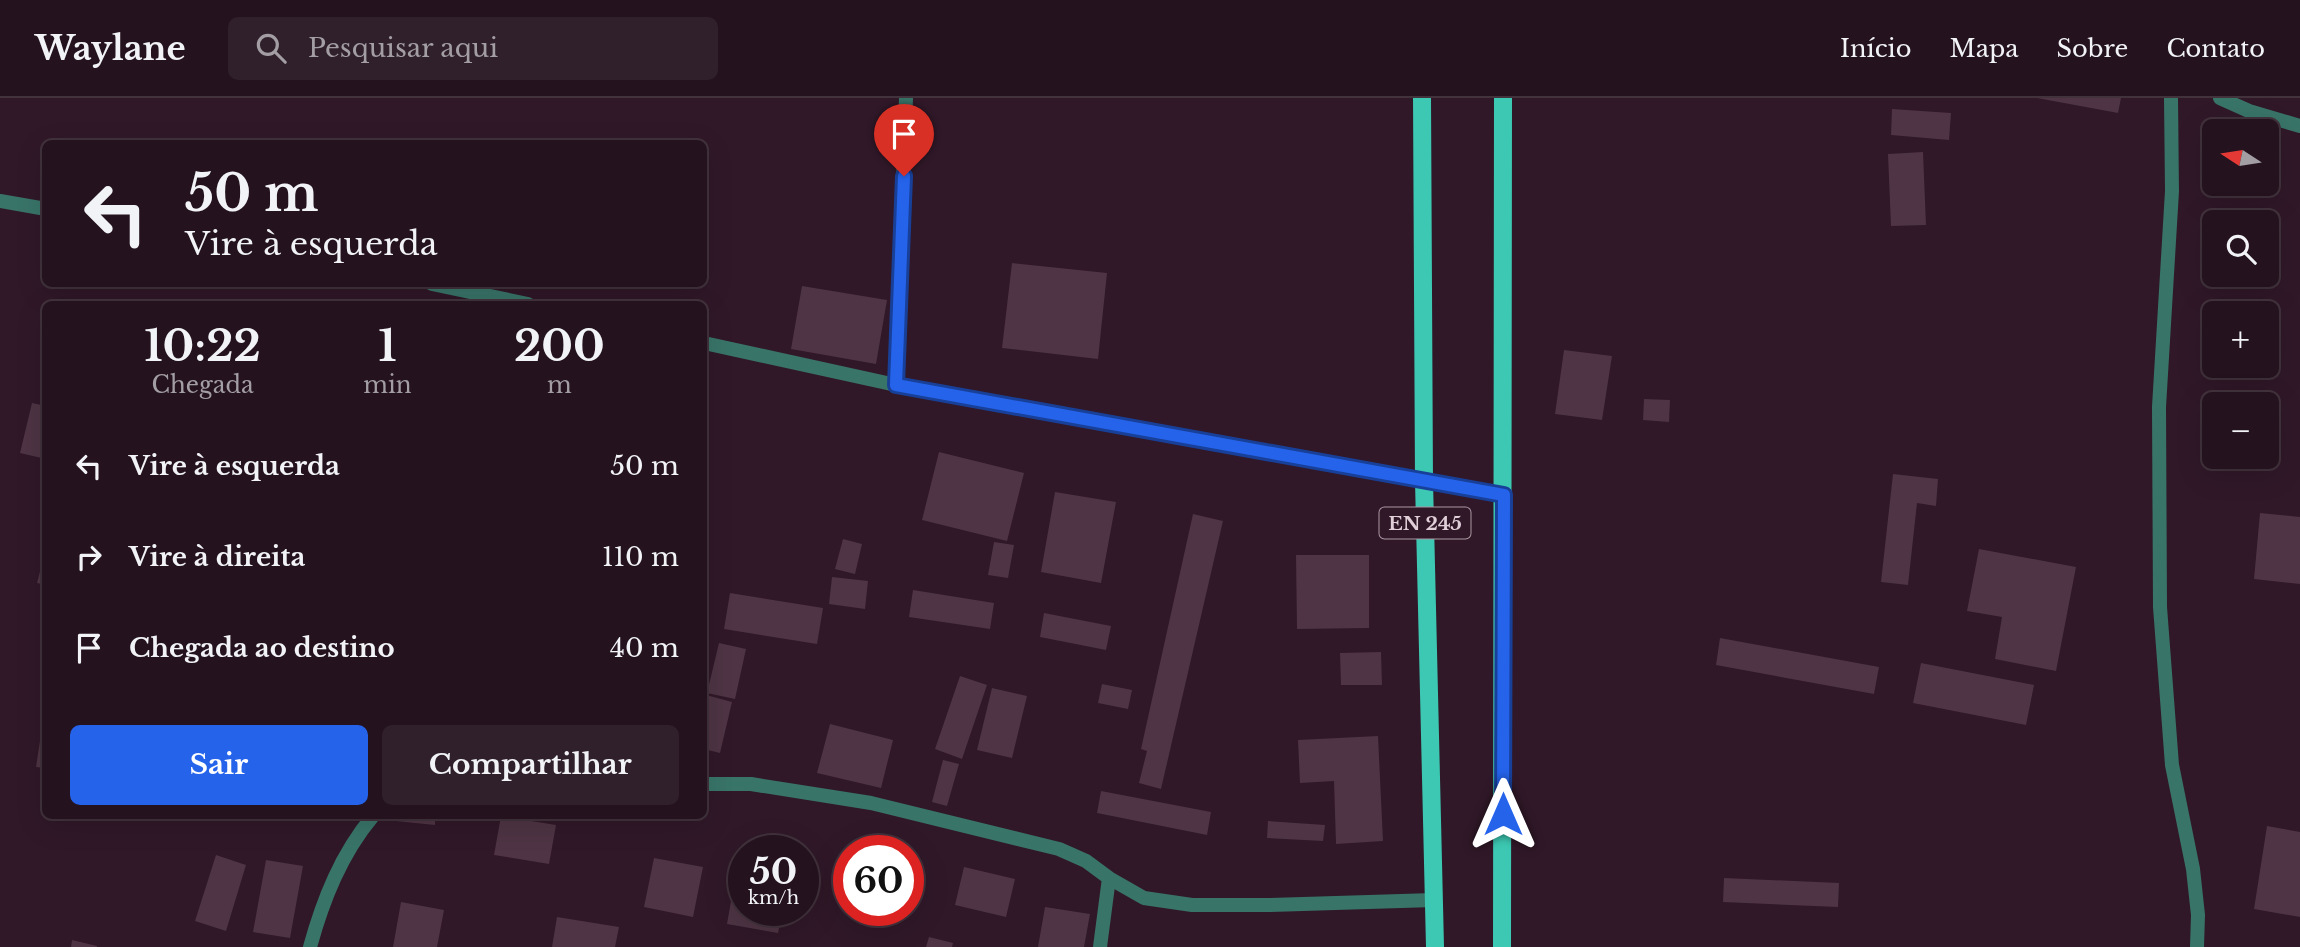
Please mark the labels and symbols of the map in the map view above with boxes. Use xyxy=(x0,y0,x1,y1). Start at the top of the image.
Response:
pin xyxy=(874,104,934,176)
north arrow xyxy=(2202,119,2278,196)
road number: EN 245 xyxy=(1380,508,1470,538)
position arrow xyxy=(1466,777,1540,851)
speed limit sign: 60 xyxy=(833,835,924,926)

